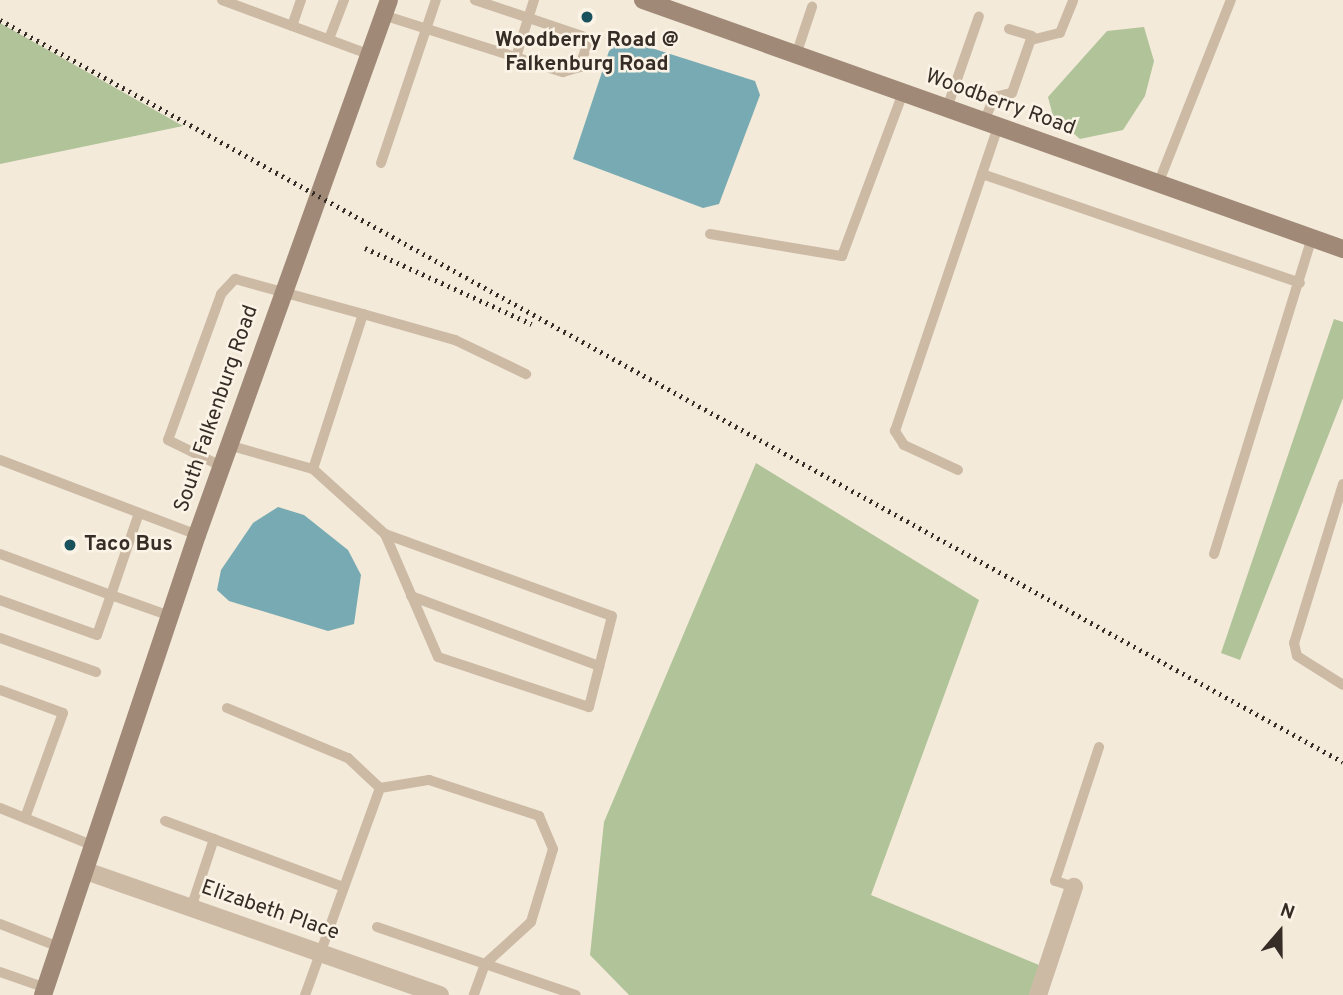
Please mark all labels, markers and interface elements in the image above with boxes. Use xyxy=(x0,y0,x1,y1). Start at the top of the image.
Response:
marker: Woodberry Road @ Falkenburg Road xyxy=(579,9,595,25)
place label: Woodberry Road @ Falkenburg Road xyxy=(495,28,679,78)
street label: Woodberry Road xyxy=(922,64,1078,142)
street label: South Falkenburg Road xyxy=(170,302,264,516)
place label: Taco Bus xyxy=(84,532,173,558)
marker: Taco Bus xyxy=(62,537,78,553)
street label: Elizabeth Place xyxy=(198,876,342,946)
north arrow xyxy=(1245,897,1315,967)
text: N xyxy=(1277,899,1298,926)

